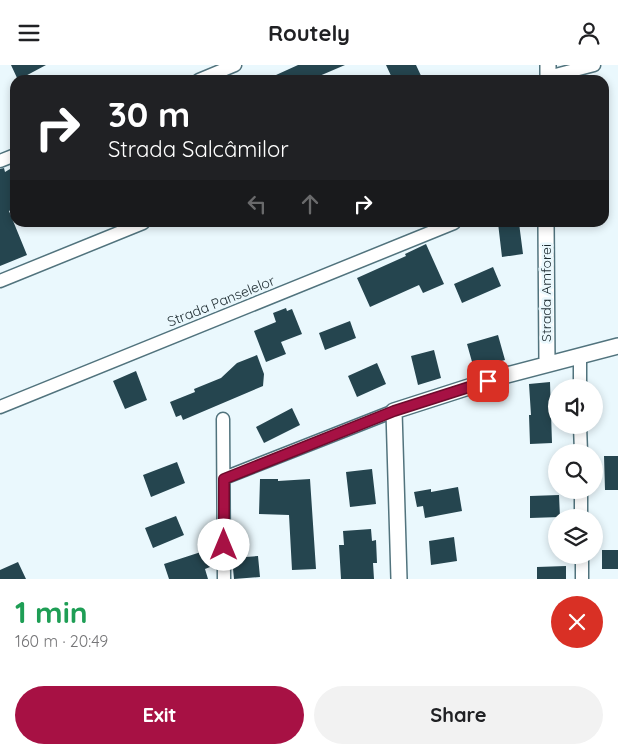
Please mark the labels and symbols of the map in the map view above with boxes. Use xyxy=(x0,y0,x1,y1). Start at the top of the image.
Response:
street label: Strada Amforei xyxy=(537,244,555,342)
street label: Strada Panselelor xyxy=(165,271,278,331)
pin xyxy=(467,360,509,402)
position arrow xyxy=(197,518,249,570)

